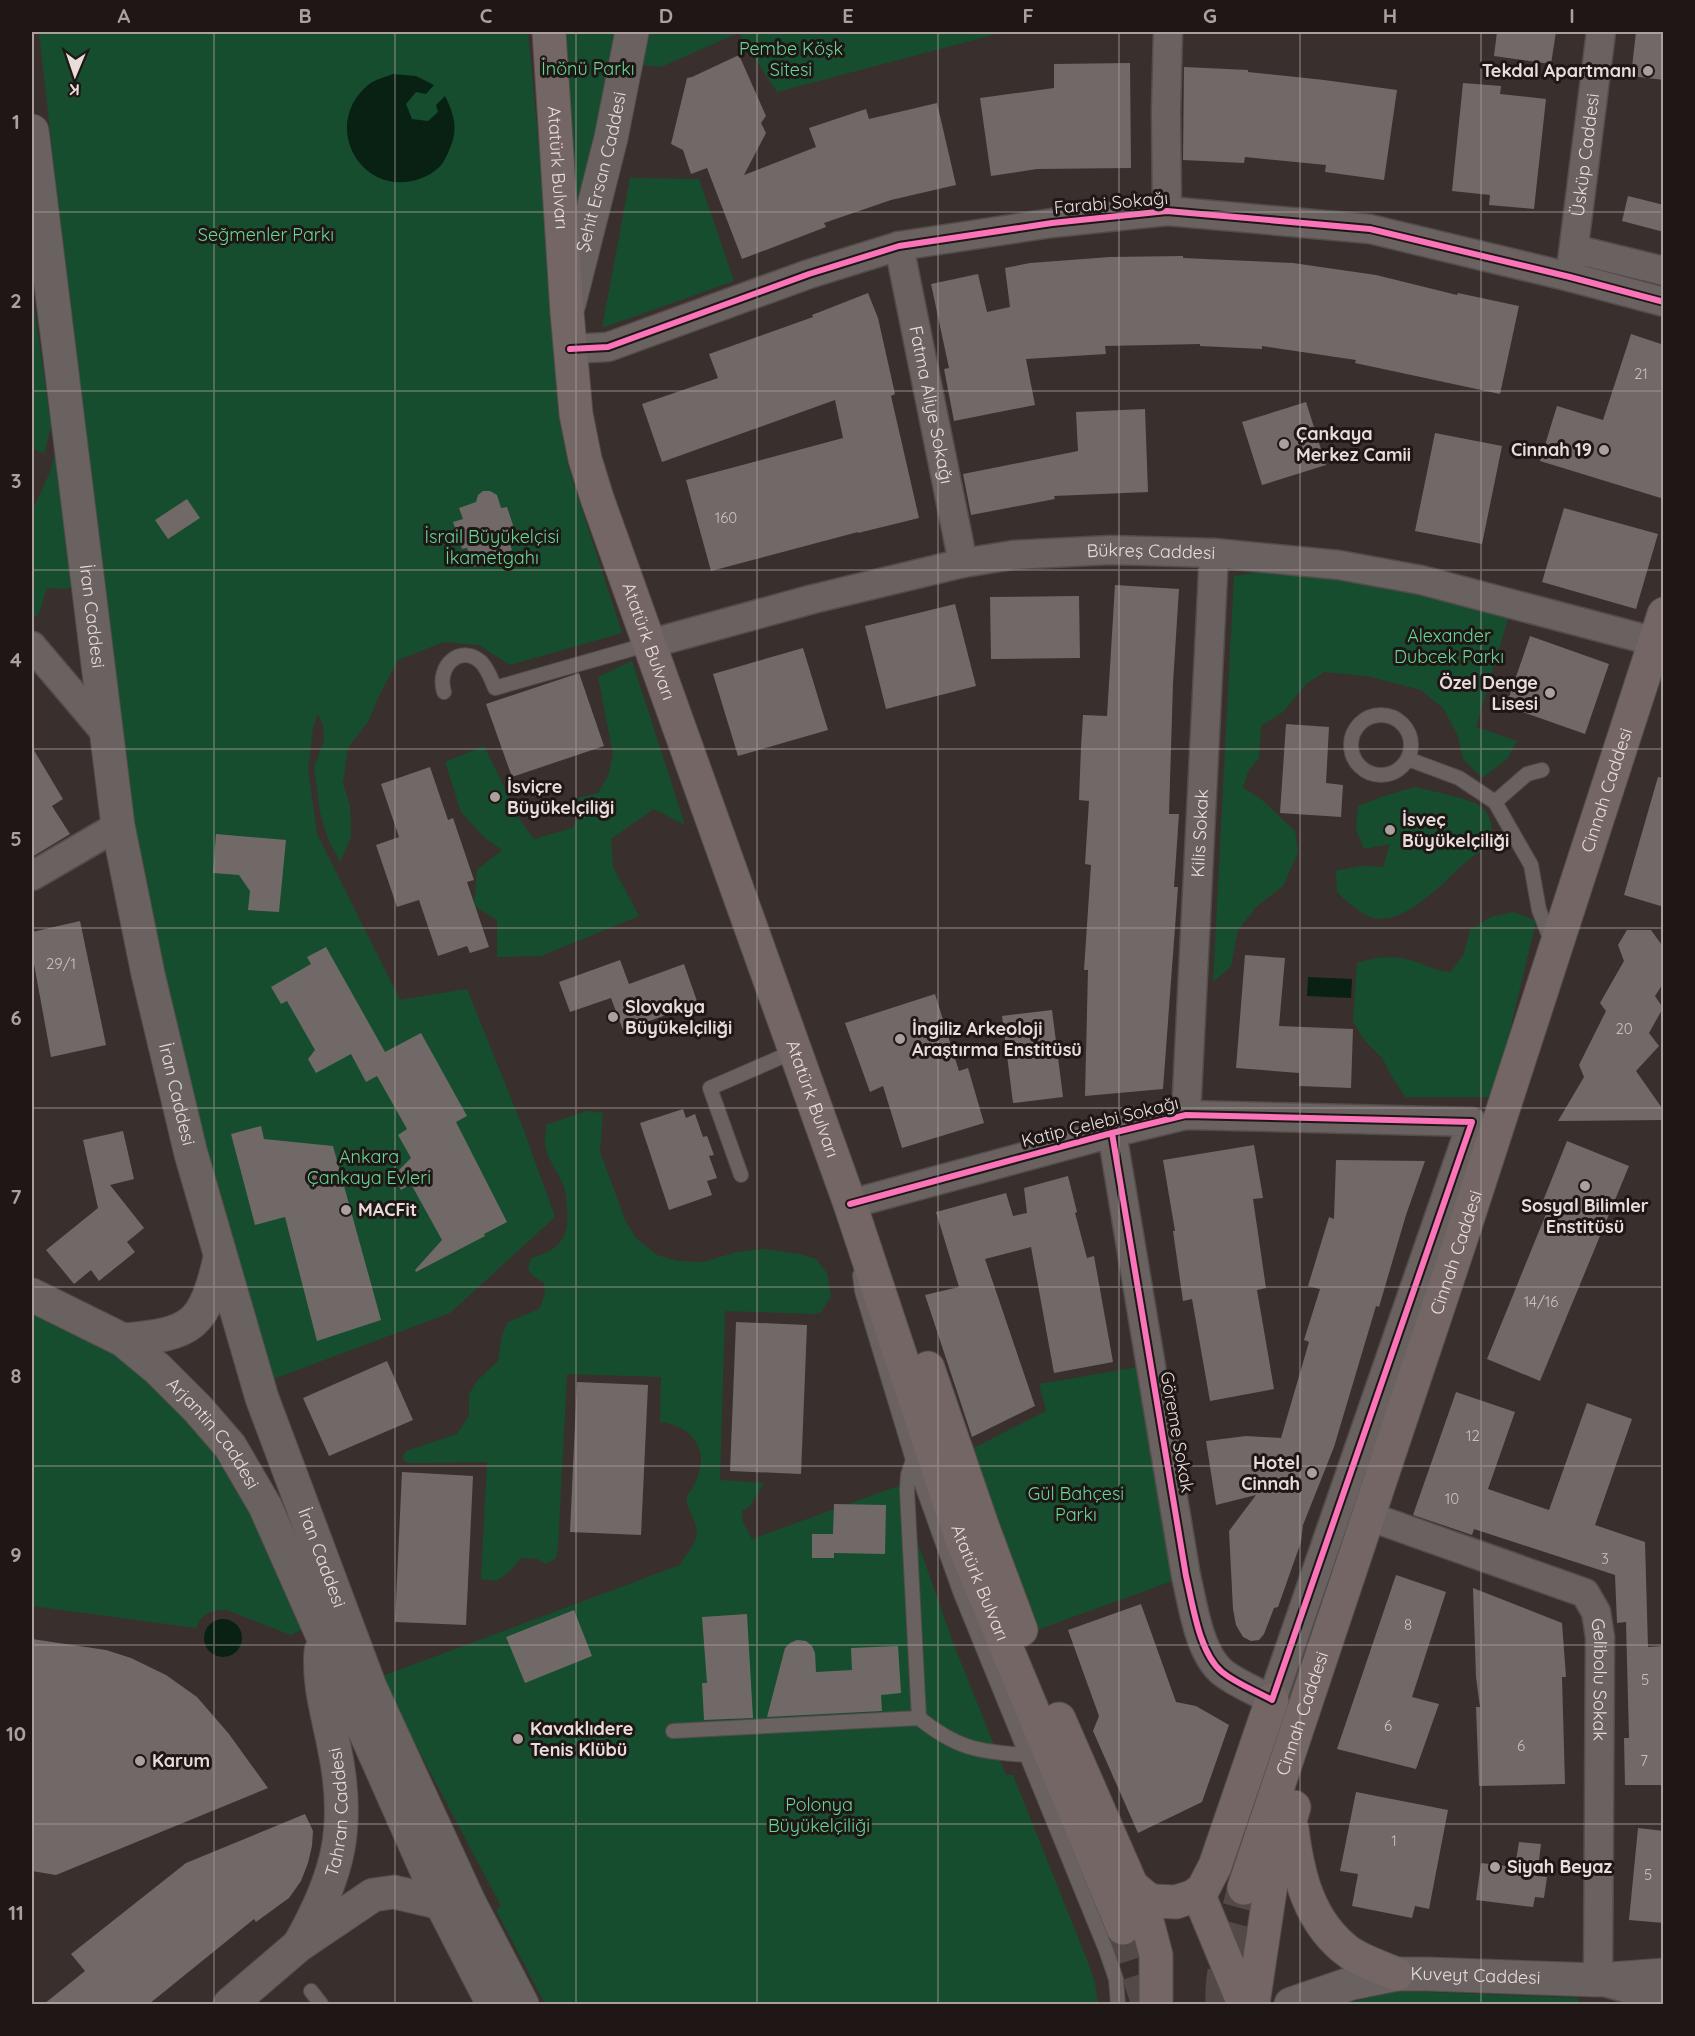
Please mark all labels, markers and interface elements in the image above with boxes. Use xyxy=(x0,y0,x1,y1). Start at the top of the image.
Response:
text: A xyxy=(118,3,131,28)
text: B xyxy=(298,3,312,28)
text: C xyxy=(480,3,493,28)
text: D xyxy=(659,3,673,28)
text: E xyxy=(842,3,854,28)
text: F xyxy=(1022,3,1034,28)
text: G xyxy=(1203,3,1217,28)
text: H xyxy=(1383,3,1397,28)
text: I xyxy=(1569,3,1575,28)
park label: Pembe Köşk Sitesi xyxy=(739,37,843,81)
north arrow xyxy=(45,45,105,105)
park label: İnönü Parkı xyxy=(541,57,635,80)
place label: Tekdal Apartmanı xyxy=(1482,59,1636,82)
marker: Tekdal Apartmanı xyxy=(1641,64,1655,78)
text: K xyxy=(69,80,80,100)
street label: Şehit Ersan Caddesi xyxy=(571,90,631,255)
street label: Üsküp Caddesi xyxy=(1566,92,1604,218)
street label: Atatürk Bulvarı xyxy=(543,105,574,230)
text: 1 xyxy=(12,109,20,134)
street label: Farabi Sokağı xyxy=(1053,186,1169,219)
park label: Seğmenler Parkı xyxy=(198,223,334,246)
text: 2 xyxy=(10,288,22,313)
street label: Fatma Aliye Sokağı xyxy=(904,324,959,486)
house number: 21 xyxy=(1634,364,1648,383)
place label: Çankaya Merkez Camii xyxy=(1296,422,1411,466)
marker: Çankaya Merkez Camii xyxy=(1277,437,1291,451)
place label: Cinnah 19 xyxy=(1511,438,1592,461)
marker: Cinnah 19 xyxy=(1597,443,1611,457)
text: 3 xyxy=(11,468,21,493)
house number: 160 xyxy=(715,508,737,527)
park label: İsrail Büyükelçisi İkametgahı xyxy=(425,525,559,569)
street label: Bükreş Caddesi xyxy=(1086,538,1216,564)
street label: İran Caddesi xyxy=(75,563,110,669)
street label: Atatürk Bulvarı xyxy=(617,579,680,703)
park label: Alexander Dubcek Parkı xyxy=(1394,624,1504,668)
text: 4 xyxy=(10,647,22,672)
place label: Özel Denge Lisesi xyxy=(1439,671,1538,715)
marker: Özel Denge Lisesi xyxy=(1543,686,1557,700)
street label: Cinnah Caddesi xyxy=(1575,725,1637,855)
place label: İsviçre Büyükelçiliği xyxy=(507,775,614,819)
street label: Kilis Sokak xyxy=(1186,789,1213,878)
marker: İsviçre Büyükelçiliği xyxy=(488,790,502,804)
place label: İsveç Büyükelçiliği xyxy=(1402,808,1509,852)
marker: İsveç Büyükelçiliği xyxy=(1383,823,1397,837)
text: 5 xyxy=(10,826,22,851)
house number: 29/1 xyxy=(46,954,76,973)
place label: Slovakya Büyükelçiliği xyxy=(625,995,732,1039)
text: 6 xyxy=(10,1005,22,1030)
marker: Slovakya Büyükelçiliği xyxy=(606,1010,620,1024)
place label: İngiliz Arkeoloji Araştırma Enstitüsü xyxy=(912,1017,1082,1061)
house number: 20 xyxy=(1615,1019,1633,1038)
marker: İngiliz Arkeoloji Araştırma Enstitüsü xyxy=(893,1032,907,1046)
street label: Atatürk Bulvarı xyxy=(781,1037,844,1161)
street label: İran Caddesi xyxy=(154,1041,201,1148)
street label: Katip Çelebi Sokağı xyxy=(1019,1091,1181,1152)
park label: Ankara Çankaya Evleri xyxy=(307,1145,431,1189)
marker: Sosyal Bilimler Enstitüsü xyxy=(1578,1179,1592,1193)
text: 7 xyxy=(11,1184,22,1209)
street label: Cinnah Caddesi xyxy=(1425,1187,1487,1317)
place label: Sosyal Bilimler Enstitüsü xyxy=(1521,1194,1649,1238)
place label: MACFit xyxy=(358,1198,417,1221)
marker: MACFit xyxy=(339,1203,353,1217)
house number: 14/16 xyxy=(1524,1292,1558,1311)
text: 8 xyxy=(11,1363,22,1388)
street label: Göreme Sokak xyxy=(1156,1370,1199,1494)
street label: Arjantin Caddesi xyxy=(162,1372,265,1493)
house number: 12 xyxy=(1466,1426,1480,1445)
place label: Hotel Cinnah xyxy=(1241,1451,1300,1495)
marker: Hotel Cinnah xyxy=(1305,1466,1319,1480)
park label: Gül Bahçesi Parkı xyxy=(1028,1482,1124,1526)
house number: 10 xyxy=(1445,1489,1459,1508)
street label: İran Caddesi xyxy=(293,1505,351,1611)
street label: Atatürk Bulvarı xyxy=(946,1522,1014,1644)
text: 9 xyxy=(10,1542,22,1567)
house number: 3 xyxy=(1601,1549,1609,1568)
house number: 8 xyxy=(1404,1615,1412,1634)
street label: Gelibolu Sokak xyxy=(1586,1616,1612,1741)
street label: Cinnah Caddesi xyxy=(1270,1648,1333,1778)
house number: 5 xyxy=(1641,1670,1649,1689)
house number: 6 xyxy=(1384,1716,1392,1735)
place label: Kavaklıdere Tenis Klübü xyxy=(530,1717,633,1761)
text: 10 xyxy=(6,1721,26,1746)
marker: Kavaklıdere Tenis Klübü xyxy=(511,1732,525,1746)
house number: 6 xyxy=(1517,1736,1525,1755)
street label: Tahran Caddesi xyxy=(319,1746,353,1879)
place label: Karum xyxy=(152,1749,210,1772)
house number: 7 xyxy=(1640,1751,1648,1770)
marker: Karum xyxy=(133,1754,147,1768)
park label: Polonya Büyükelçiliği xyxy=(768,1793,870,1837)
house number: 1 xyxy=(1391,1831,1397,1850)
place label: Siyah Beyaz xyxy=(1507,1855,1613,1878)
marker: Siyah Beyaz xyxy=(1488,1860,1502,1874)
house number: 5 xyxy=(1644,1865,1652,1884)
text: 11 xyxy=(8,1900,24,1925)
street label: Kuveyt Caddesi xyxy=(1411,1962,1541,1989)

